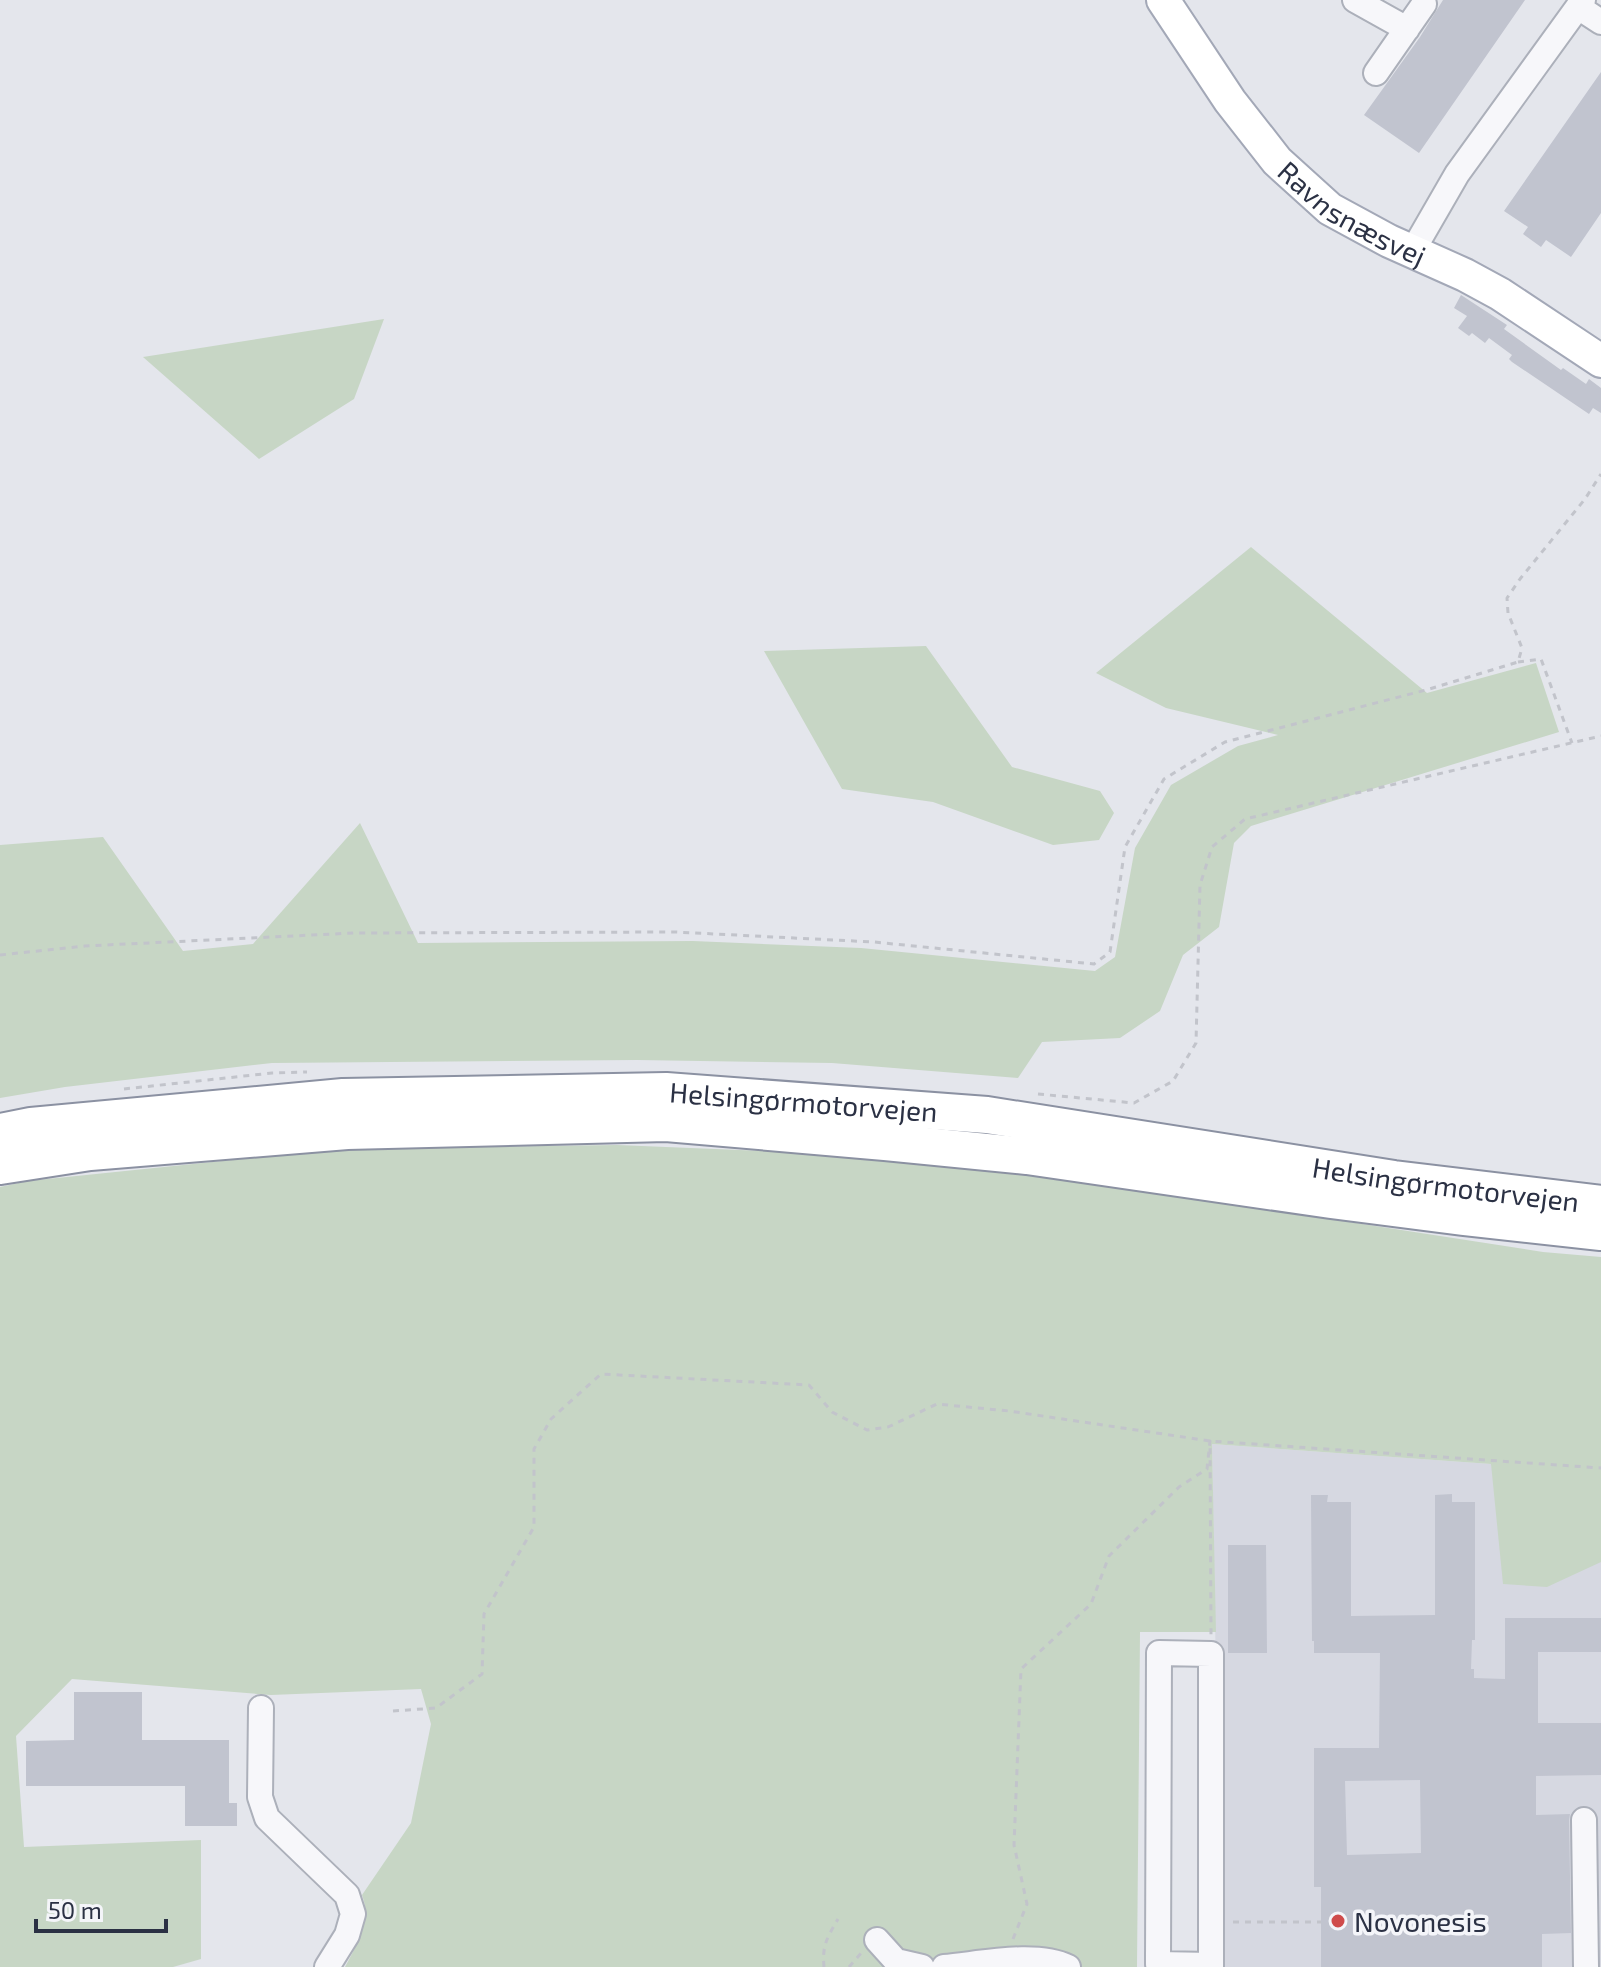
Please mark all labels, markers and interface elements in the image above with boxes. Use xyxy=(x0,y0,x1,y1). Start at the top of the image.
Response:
street label: Ravnsnæsvej xyxy=(1271,154,1431,272)
street label: Helsingørmotorvejen xyxy=(668,1074,939,1128)
street label: Helsingørmotorvejen xyxy=(1310,1149,1581,1218)
scale bar xyxy=(36,1883,166,1933)
text: 50 m xyxy=(48,1895,102,1924)
place label: Novonesis xyxy=(1354,1904,1487,1938)
marker: Novonesis xyxy=(1329,1912,1347,1930)

